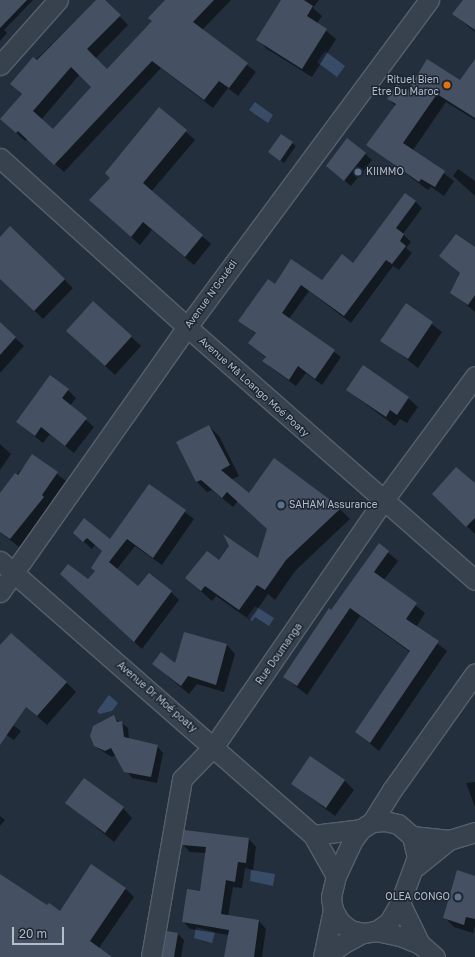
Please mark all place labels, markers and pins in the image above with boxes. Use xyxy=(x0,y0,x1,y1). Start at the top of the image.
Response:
place label: Rituel Bien Etre Du Maroc xyxy=(372,73,439,96)
marker: Rituel Bien Etre Du Maroc xyxy=(442,80,452,90)
place label: KIIMMO xyxy=(366,166,404,178)
marker: KIIMMO xyxy=(353,167,363,177)
place label: SAHAM Assurance xyxy=(289,499,378,511)
marker: SAHAM Assurance xyxy=(276,500,286,510)
place label: OLEA CONGO xyxy=(385,891,450,903)
marker: OLEA CONGO xyxy=(453,892,463,902)

